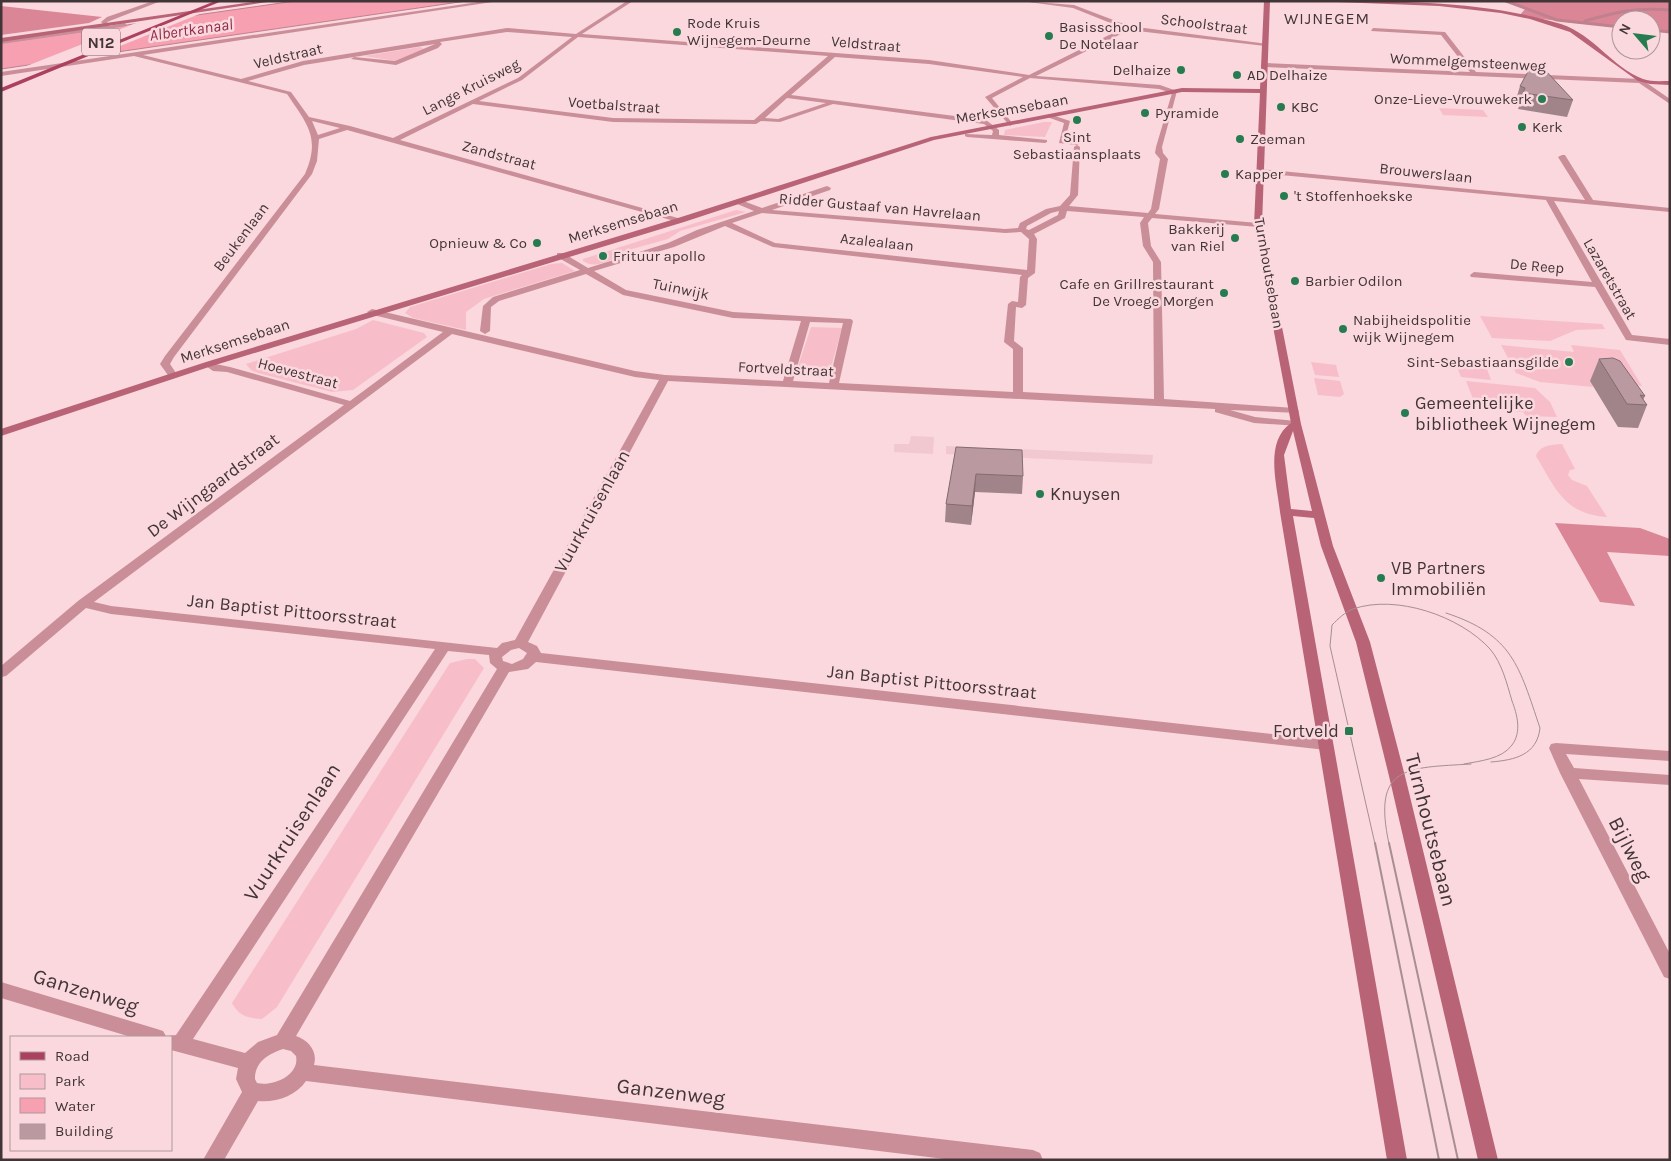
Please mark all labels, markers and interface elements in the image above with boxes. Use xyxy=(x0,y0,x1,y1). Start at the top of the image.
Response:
district label: WIJNEGEM xyxy=(1284,9,1370,28)
street label: Schoolstraat xyxy=(1159,10,1249,38)
north arrow xyxy=(1611,10,1661,60)
water label: Albertkanaal xyxy=(148,14,234,45)
place label: Rode Kruis Wijnegem-Deurne xyxy=(687,14,811,49)
place label: Basisschool De Notelaar xyxy=(1059,18,1142,53)
text: N xyxy=(1615,21,1635,38)
marker: Rode Kruis Wijnegem-Deurne xyxy=(671,26,683,38)
road number: N12 xyxy=(82,28,120,56)
marker: Basisschool De Notelaar xyxy=(1043,30,1055,42)
street label: Veldstraat xyxy=(830,32,902,56)
street label: Veldstraat xyxy=(252,39,324,73)
street label: Wommelgemsteenweg xyxy=(1389,49,1547,75)
street label: Lange Kruisweg xyxy=(419,54,523,119)
place label: Delhaize xyxy=(1113,61,1171,79)
marker: Delhaize xyxy=(1175,64,1187,76)
place label: AD Delhaize xyxy=(1247,66,1327,84)
marker: AD Delhaize xyxy=(1231,69,1243,81)
street label: Merksemsebaan xyxy=(954,90,1070,128)
place label: Onze-Lieve-Vrouwekerk xyxy=(1374,90,1532,108)
street label: Voetbalstraat xyxy=(568,93,661,117)
marker: Onze-Lieve-Vrouwekerk xyxy=(1536,93,1548,105)
place label: KBC xyxy=(1291,98,1319,116)
marker: KBC xyxy=(1275,101,1287,113)
place label: Pyramide xyxy=(1155,104,1219,122)
marker: Pyramide xyxy=(1139,107,1151,119)
marker: Sint Sebastiaansplaats xyxy=(1071,114,1083,126)
place label: Kerk xyxy=(1532,118,1563,136)
marker: Kerk xyxy=(1516,121,1528,133)
place label: Sint Sebastiaansplaats xyxy=(1013,128,1141,163)
place label: Zeeman xyxy=(1250,130,1306,148)
marker: Zeeman xyxy=(1234,133,1246,145)
street label: Zandstraat xyxy=(460,136,538,174)
street label: Brouwerslaan xyxy=(1378,159,1474,187)
place label: Kapper xyxy=(1235,165,1284,183)
marker: Kapper xyxy=(1219,168,1231,180)
place label: 't Stoffenhoekske xyxy=(1294,187,1413,205)
street label: Ridder Gustaaf van Havrelaan xyxy=(778,189,982,225)
marker: 't Stoffenhoekske xyxy=(1278,190,1290,202)
street label: Merksemsebaan xyxy=(566,197,680,247)
street label: Beukenlaan xyxy=(209,199,273,275)
street label: Turnhoutsebaan xyxy=(1250,216,1288,330)
place label: Bakkerij van Riel xyxy=(1168,220,1225,255)
street label: Azalealaan xyxy=(839,229,915,255)
marker: Bakkerij van Riel xyxy=(1229,232,1241,244)
place label: Opnieuw & Co xyxy=(429,234,527,252)
street label: Lazaretstraat xyxy=(1580,235,1641,323)
marker: Opnieuw & Co xyxy=(531,237,543,249)
place label: Frituur apollo xyxy=(613,247,705,265)
marker: Frituur apollo xyxy=(597,250,609,262)
street label: De Reep xyxy=(1509,255,1565,277)
place label: Barbier Odilon xyxy=(1305,272,1403,290)
street label: Tuinwijk xyxy=(651,274,711,304)
place label: Cafe en Grillrestaurant De Vroege Morgen xyxy=(1060,275,1214,310)
marker: Barbier Odilon xyxy=(1289,275,1301,287)
marker: Cafe en Grillrestaurant De Vroege Morgen xyxy=(1218,287,1230,299)
place label: Nabijheidspolitie wijk Wijnegem xyxy=(1353,311,1471,346)
street label: Merksemsebaan xyxy=(178,315,292,367)
marker: Nabijheidspolitie wijk Wijnegem xyxy=(1337,323,1349,335)
place label: Sint-Sebastiaansgilde xyxy=(1406,353,1559,371)
street label: Hoevestraat xyxy=(256,354,340,392)
marker: Sint-Sebastiaansgilde xyxy=(1563,356,1575,368)
street label: Fortveldstraat xyxy=(738,357,835,381)
place label: Gemeentelijke bibliotheek Wijnegem xyxy=(1415,392,1596,435)
marker: Gemeentelijke bibliotheek Wijnegem xyxy=(1399,407,1411,419)
street label: De Wijngaardstraat xyxy=(143,428,284,542)
street label: Vuurkruisenlaan xyxy=(549,446,635,576)
place label: Knuysen xyxy=(1050,483,1121,505)
marker: Knuysen xyxy=(1034,488,1046,500)
place label: VB Partners Immobiliën xyxy=(1391,557,1486,600)
marker: VB Partners Immobiliën xyxy=(1375,572,1387,584)
street label: Jan Baptist Pittoorsstraat xyxy=(186,589,398,633)
street label: Jan Baptist Pittoorsstraat xyxy=(826,660,1038,704)
place label: Fortveld xyxy=(1273,720,1339,742)
marker: Fortveld xyxy=(1343,725,1355,737)
street label: Turnhoutsebaan xyxy=(1400,751,1462,909)
street label: Vuurkruisenlaan xyxy=(239,759,345,905)
street label: Bijlweg xyxy=(1603,813,1657,886)
street label: Ganzenweg xyxy=(30,964,142,1018)
legend xyxy=(10,1036,172,1151)
text: Road xyxy=(55,1047,90,1065)
text: Park xyxy=(55,1072,85,1090)
street label: Ganzenweg xyxy=(615,1073,727,1111)
text: Water xyxy=(55,1097,96,1115)
text: Building xyxy=(55,1122,113,1140)

